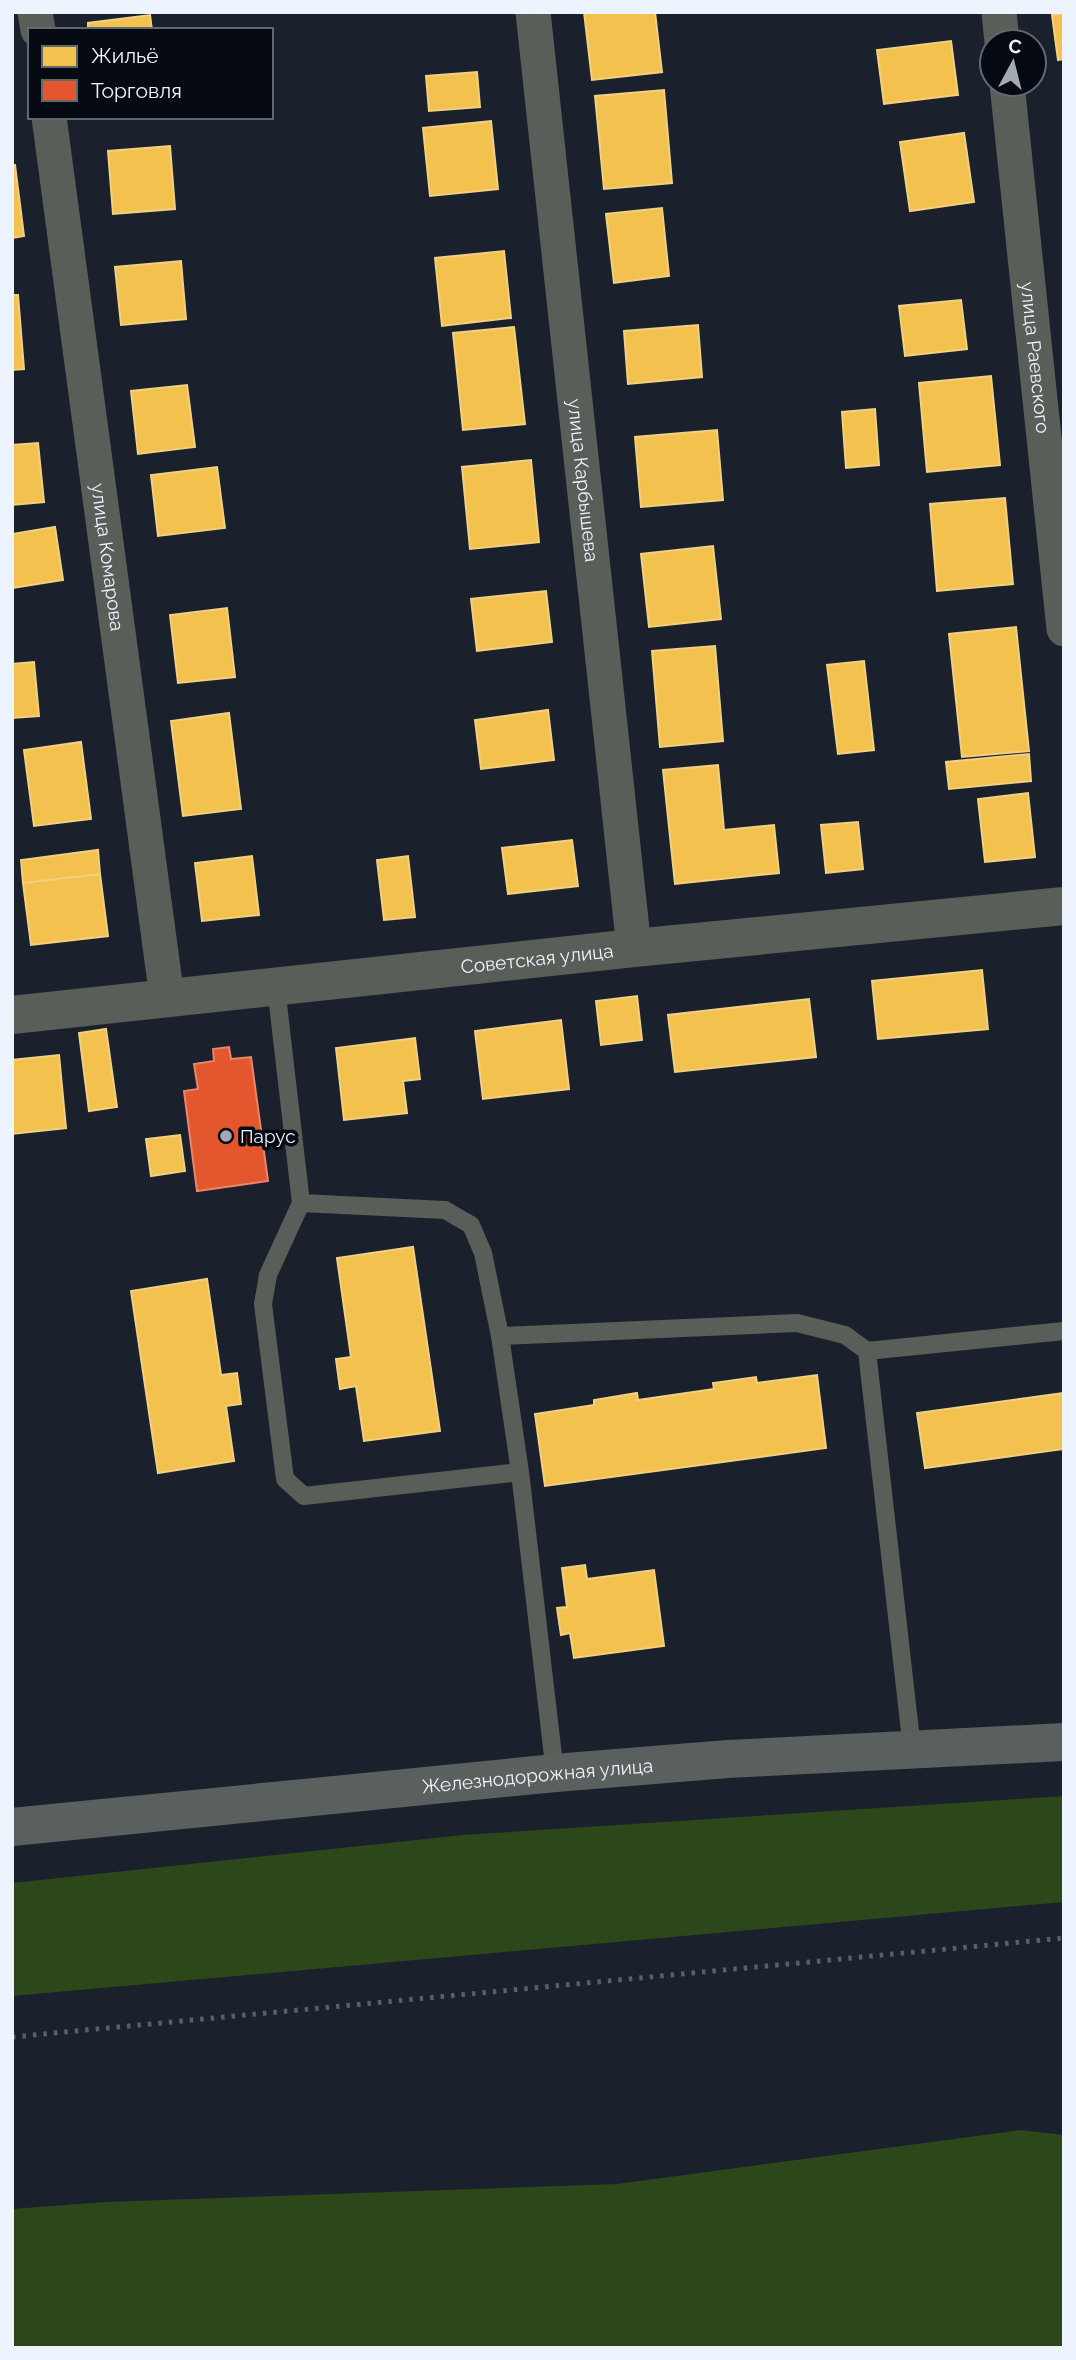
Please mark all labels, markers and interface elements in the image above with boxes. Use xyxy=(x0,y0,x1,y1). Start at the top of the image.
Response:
legend xyxy=(28,28,273,119)
north arrow xyxy=(978,28,1048,98)
text: С xyxy=(1007,34,1023,58)
text: Жильё xyxy=(91,43,159,68)
text: Торговля xyxy=(91,78,182,103)
street label: улица Раевского xyxy=(1017,281,1054,434)
street label: улица Карбышева xyxy=(564,398,603,563)
street label: улица Комарова xyxy=(87,482,129,632)
street label: Советская улица xyxy=(460,939,614,978)
place label: Парус xyxy=(240,1125,296,1147)
marker: Парус xyxy=(218,1128,234,1144)
street label: Железнодорожная улица xyxy=(421,1754,654,1797)

